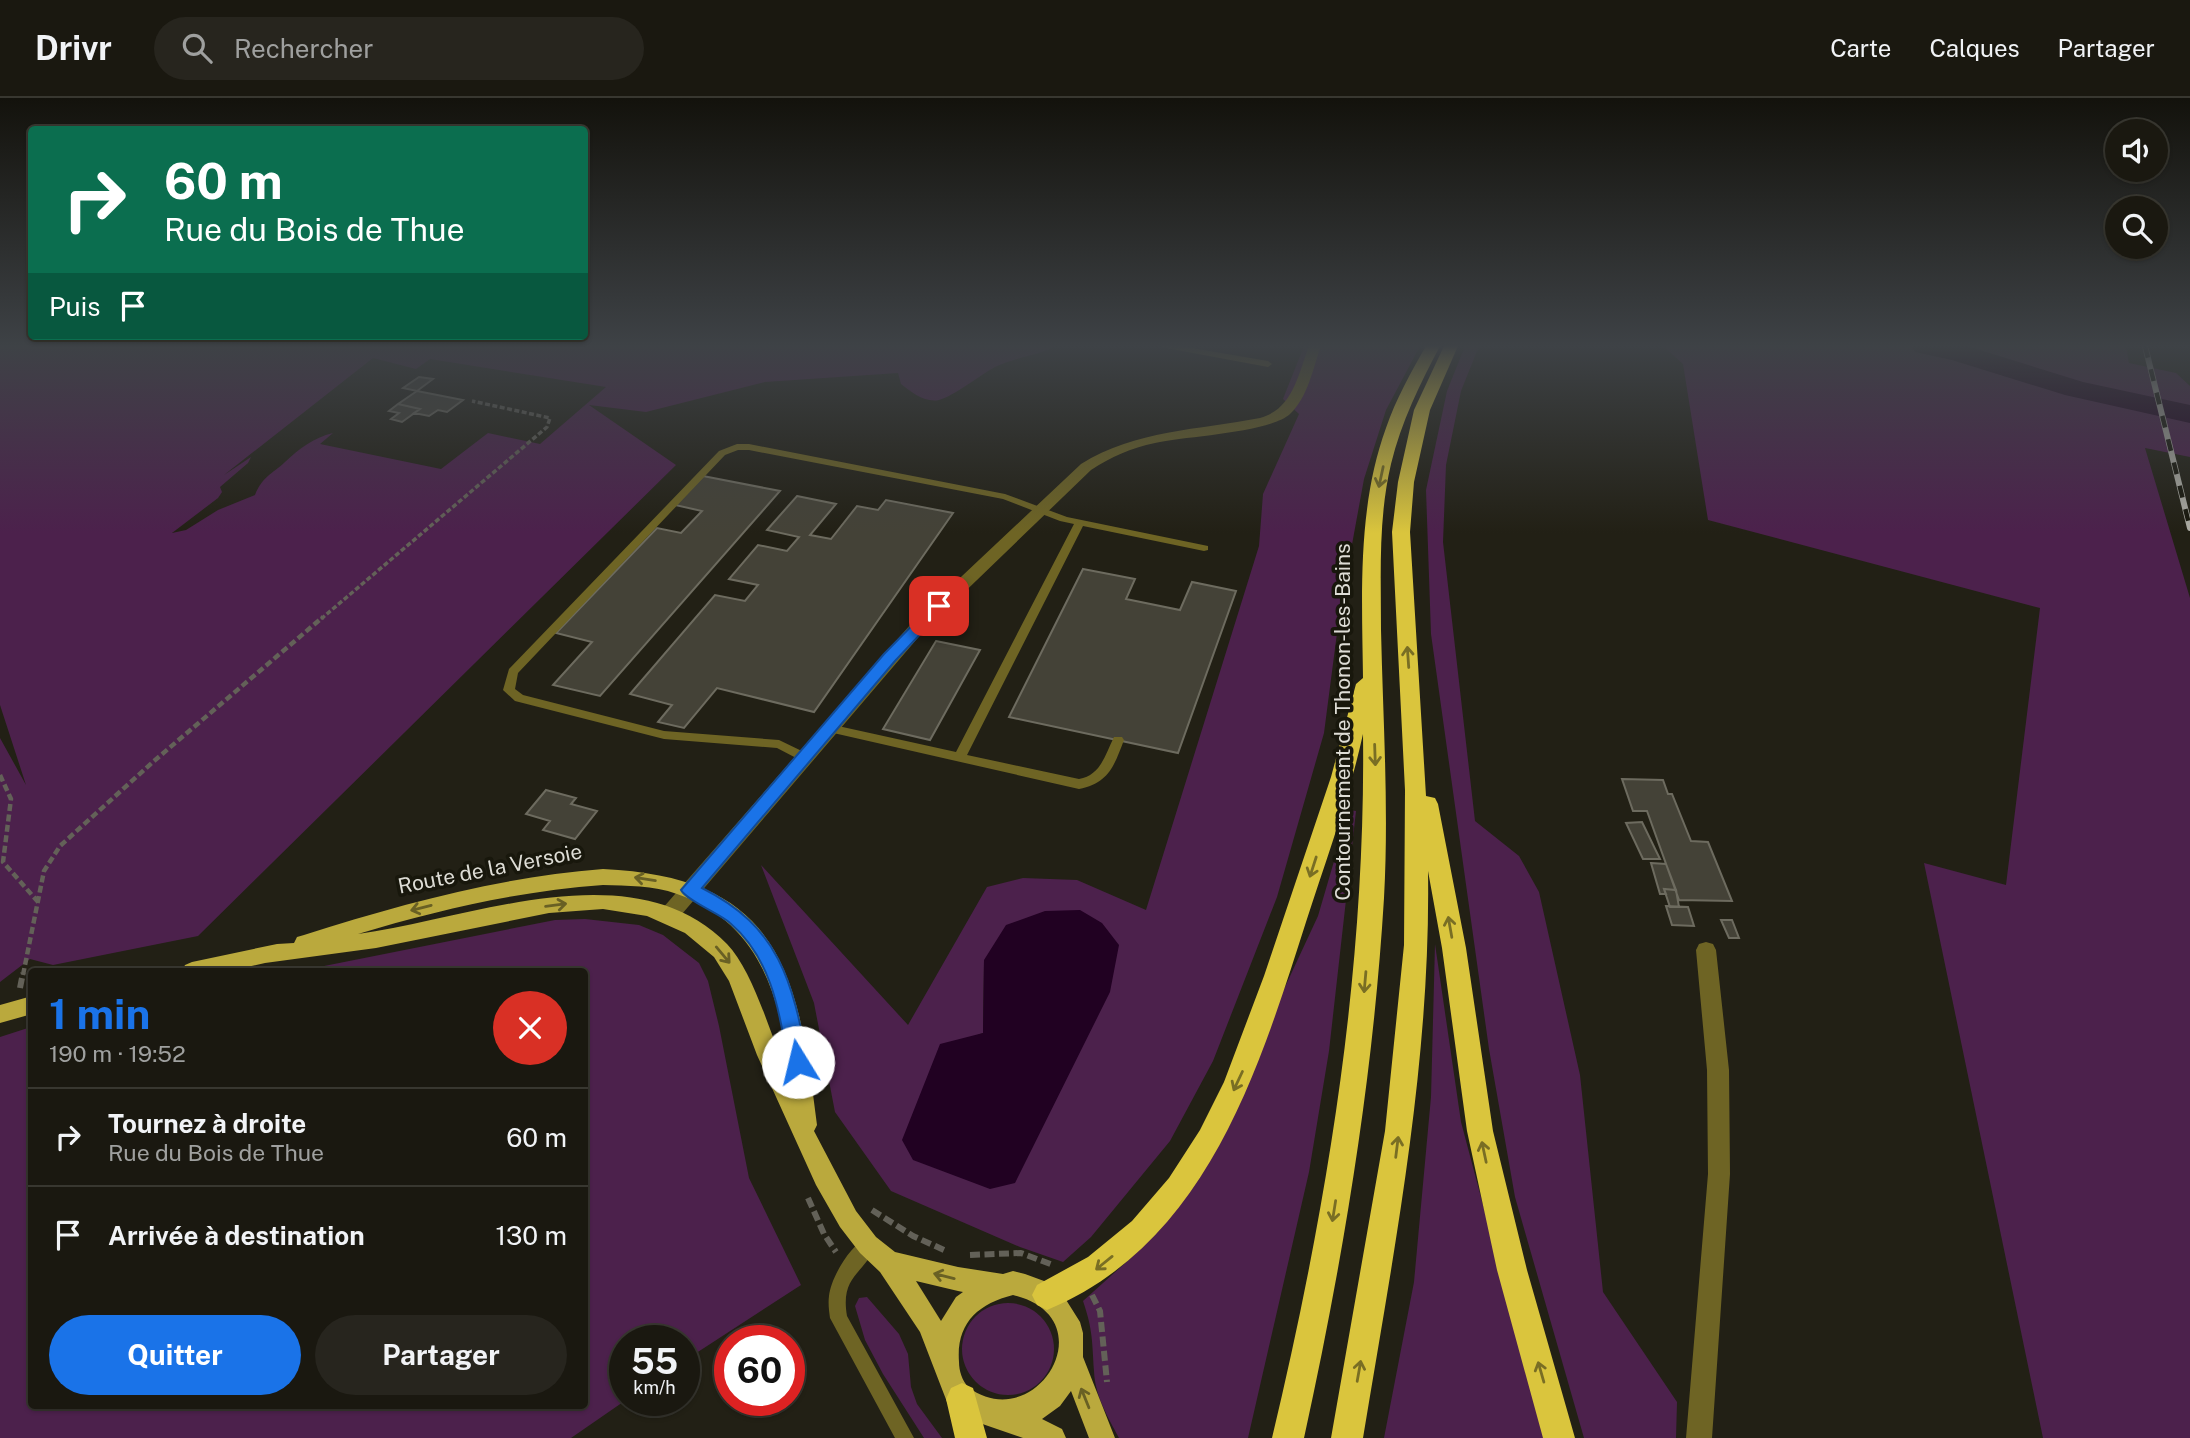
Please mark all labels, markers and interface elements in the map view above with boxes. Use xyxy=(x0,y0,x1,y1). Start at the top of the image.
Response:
search box xyxy=(154,17,644,80)
text: Drivr xyxy=(35,29,112,67)
icon: search xyxy=(178,29,216,67)
text: Rechercher xyxy=(234,33,373,64)
text: Carte xyxy=(1830,34,1891,62)
text: Calques xyxy=(1929,34,2020,62)
text: Partager xyxy=(2058,34,2155,62)
map controls xyxy=(2105,119,2168,259)
button: sound xyxy=(2105,119,2168,182)
text: 60 m xyxy=(164,152,283,210)
icon: right xyxy=(49,154,140,245)
button: search xyxy=(2105,196,2168,259)
text: Rue du Bois de Thue xyxy=(164,211,465,248)
icon: arrive xyxy=(114,287,152,325)
text: Puis xyxy=(49,291,100,322)
one-way arrow xyxy=(1373,465,1387,488)
street label: Contournement de Thonon-les-Bains xyxy=(1330,543,1355,901)
pin xyxy=(909,576,969,636)
icon: arrive xyxy=(920,587,958,625)
one-way arrow xyxy=(1402,646,1415,669)
one-way arrow xyxy=(1368,743,1381,766)
street label: Route de la Versoie xyxy=(396,838,584,899)
one-way arrow xyxy=(1305,855,1318,877)
one-way arrow xyxy=(634,872,657,885)
one-way arrow xyxy=(544,898,567,911)
one-way arrow xyxy=(410,902,433,915)
one-way arrow xyxy=(1443,916,1456,939)
one-way arrow xyxy=(715,945,731,963)
one-way arrow xyxy=(1358,970,1371,993)
text: 1 min xyxy=(49,989,150,1038)
button: close xyxy=(493,991,567,1065)
position arrow xyxy=(761,1025,835,1099)
text: 190 m · 19:52 xyxy=(49,1040,186,1067)
one-way arrow xyxy=(1231,1070,1244,1092)
text: Tournez à droite xyxy=(108,1108,306,1139)
icon: right xyxy=(49,1118,87,1156)
text: 60 m xyxy=(506,1122,567,1153)
one-way arrow xyxy=(1391,1136,1404,1158)
text: Rue du Bois de Thue xyxy=(108,1139,324,1166)
one-way arrow xyxy=(1477,1141,1491,1164)
one-way arrow xyxy=(1327,1199,1340,1222)
icon: arrive xyxy=(49,1216,87,1254)
text: Arrivée à destination xyxy=(108,1220,365,1251)
text: 130 m xyxy=(495,1220,567,1251)
one-way arrow xyxy=(1096,1255,1114,1271)
one-way arrow xyxy=(933,1269,956,1282)
button: Quitter xyxy=(49,1315,301,1395)
button: Partager xyxy=(315,1315,567,1395)
speed limit sign: 60 xyxy=(714,1325,805,1416)
text: 55 xyxy=(631,1341,678,1382)
one-way arrow xyxy=(1353,1360,1366,1383)
one-way arrow xyxy=(1533,1362,1546,1384)
text: km/h xyxy=(633,1377,676,1398)
one-way arrow xyxy=(1078,1388,1091,1409)

